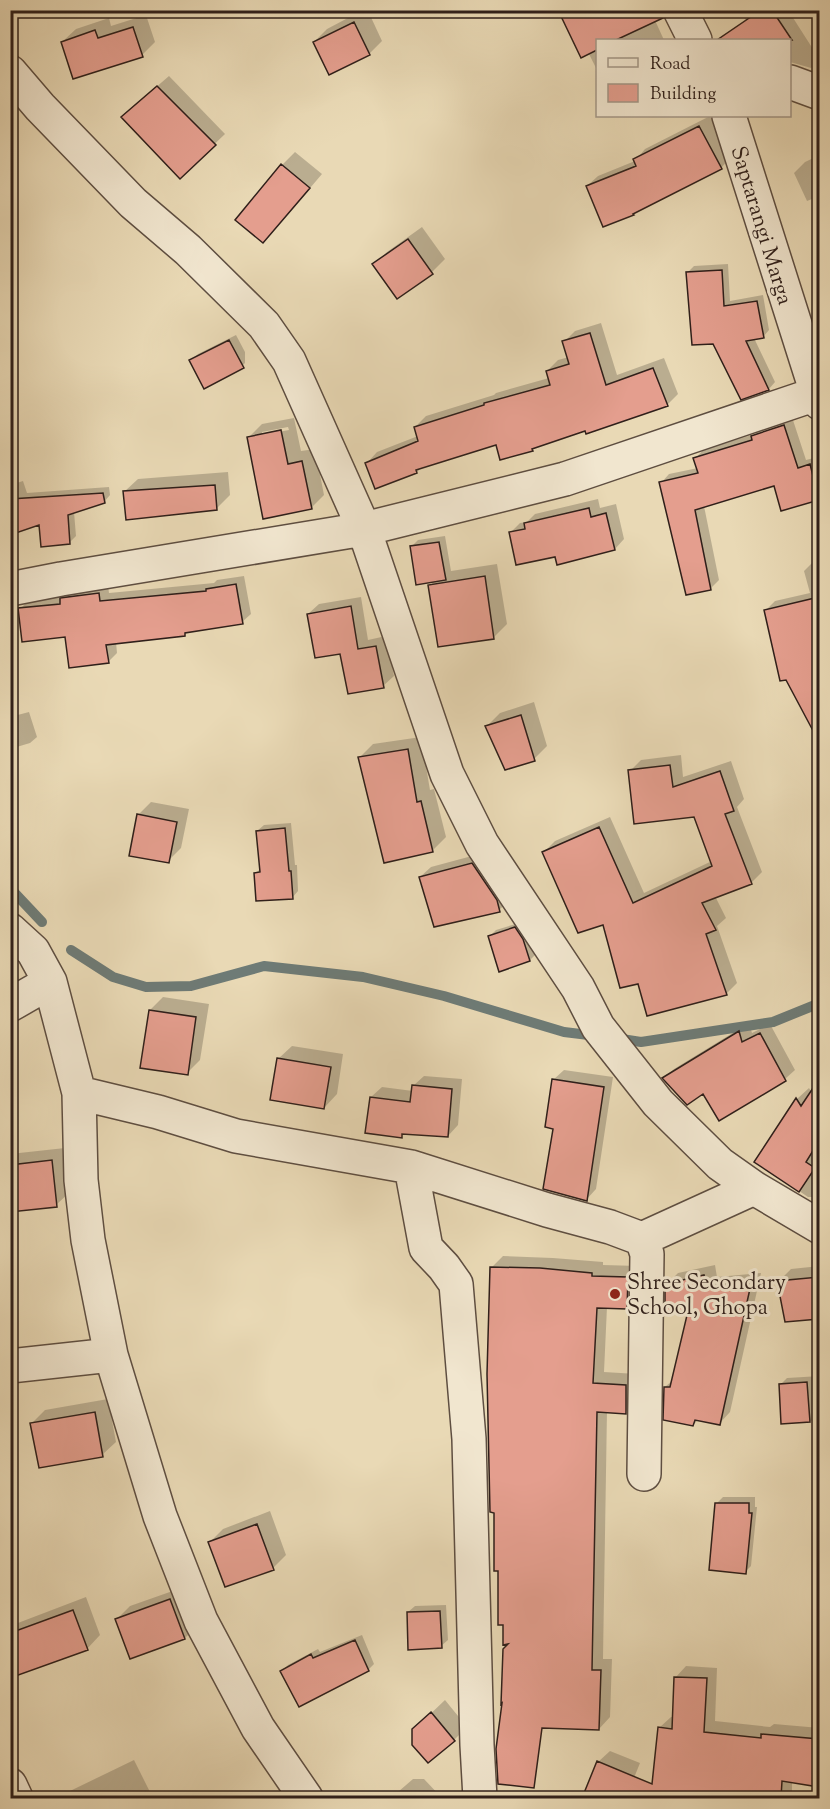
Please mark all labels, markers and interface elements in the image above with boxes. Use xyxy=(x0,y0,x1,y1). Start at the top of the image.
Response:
legend xyxy=(596,39,791,117)
text: Road xyxy=(650,52,690,78)
text: Building xyxy=(650,82,716,108)
street label: Saptarangi Marga xyxy=(721,143,799,309)
place label: Shree Secondary School, Ghopa xyxy=(627,1268,786,1325)
marker: Shree Secondary School, Ghopa xyxy=(608,1287,622,1301)

